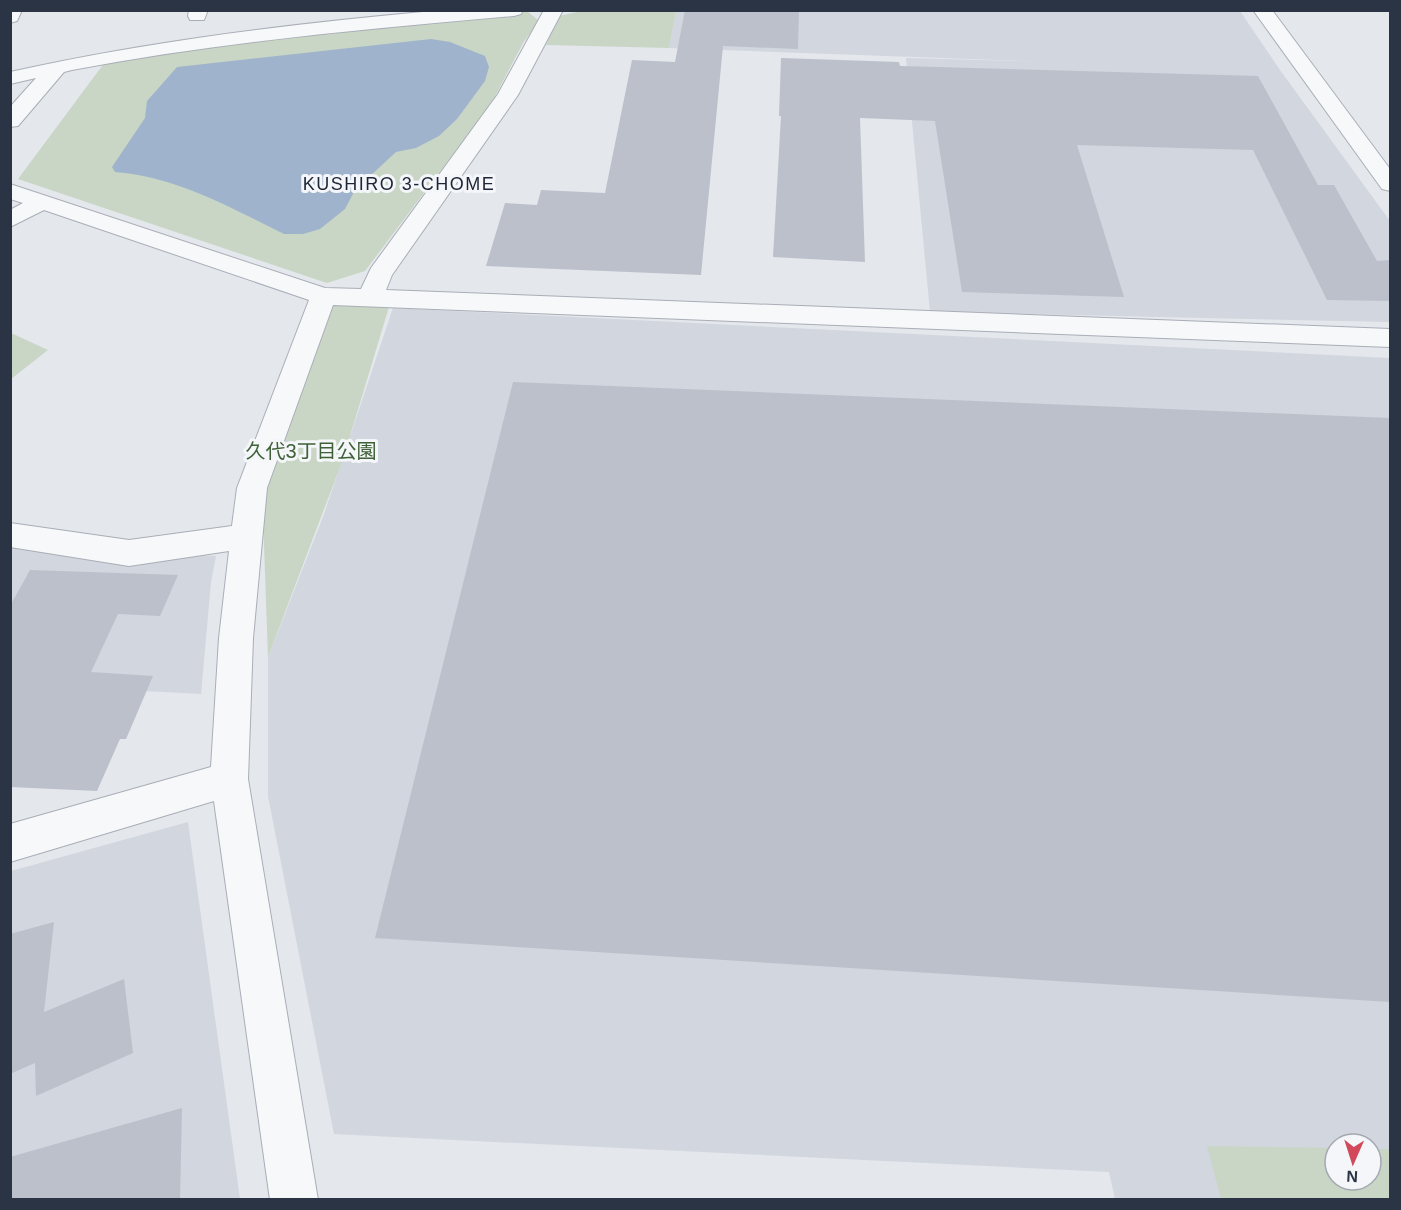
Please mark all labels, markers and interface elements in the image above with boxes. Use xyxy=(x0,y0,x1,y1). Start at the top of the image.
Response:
district label: KUSHIRO 3-CHOME xyxy=(303,174,495,194)
park label: 久代3丁目公園 xyxy=(245,440,377,462)
north arrow xyxy=(1323,1132,1383,1192)
text: N xyxy=(1346,1168,1358,1185)

